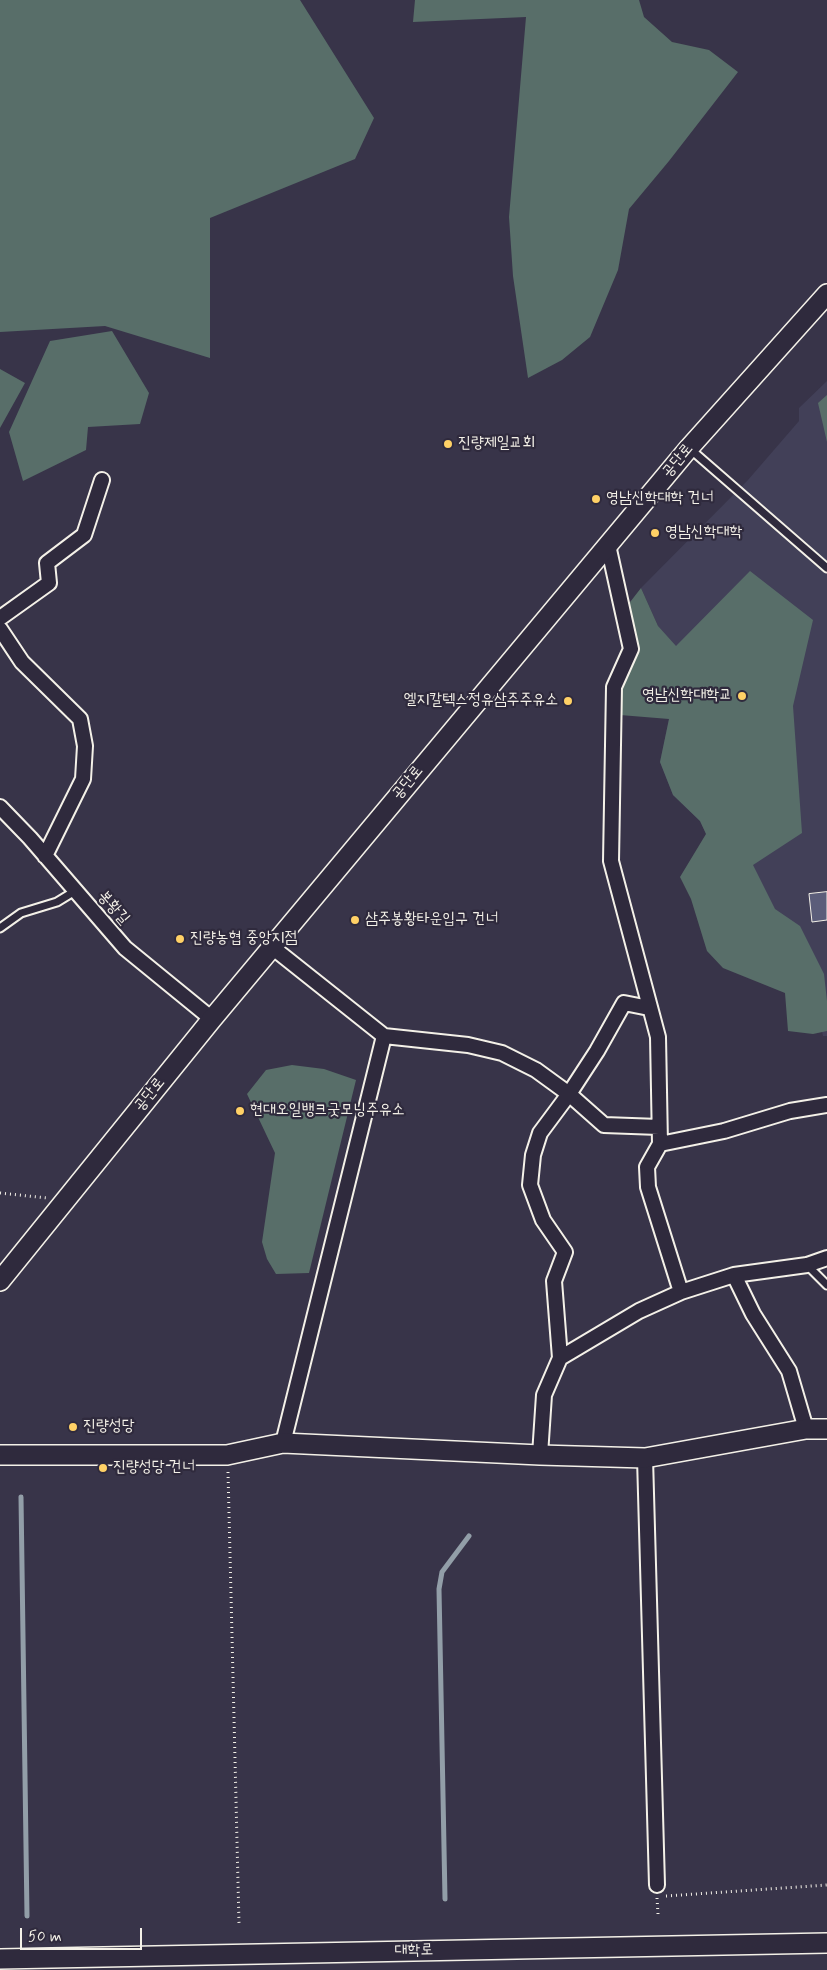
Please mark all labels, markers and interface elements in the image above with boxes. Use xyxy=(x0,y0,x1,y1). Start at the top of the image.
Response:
place label: 진량제일교회 xyxy=(458,434,535,454)
marker: 진량제일교회 xyxy=(442,438,454,450)
street label: 공단로 xyxy=(658,440,698,482)
place label: 영남신학대학 건너 xyxy=(606,489,713,509)
marker: 영남신학대학 건너 xyxy=(590,493,602,505)
place label: 영남신학대학 xyxy=(665,523,742,543)
marker: 영남신학대학 xyxy=(649,527,661,539)
place label: 영남신학대학교 xyxy=(642,686,732,706)
marker: 영남신학대학교 xyxy=(736,690,748,702)
place label: 엘지칼텍스정유삼주주유소 xyxy=(403,691,558,711)
marker: 엘지칼텍스정유삼주주유소 xyxy=(562,695,574,707)
street label: 공단로 xyxy=(388,762,428,804)
street label: 봉황길 xyxy=(93,887,133,929)
place label: 삼주봉황타운입구 건너 xyxy=(365,910,498,930)
marker: 삼주봉황타운입구 건너 xyxy=(349,914,361,926)
place label: 진량농협 중앙지점 xyxy=(190,929,297,949)
marker: 진량농협 중앙지점 xyxy=(174,933,186,945)
street label: 공단로 xyxy=(130,1074,170,1116)
place label: 현대오일뱅크굿모닝주유소 xyxy=(250,1101,404,1121)
marker: 현대오일뱅크굿모닝주유소 xyxy=(234,1105,246,1117)
place label: 진량성당 xyxy=(83,1417,134,1437)
marker: 진량성당 xyxy=(67,1421,79,1433)
place label: 진량성당 건너 xyxy=(113,1458,195,1478)
marker: 진량성당 건너 xyxy=(97,1462,109,1474)
scale bar xyxy=(22,1918,145,1950)
text: 50 m xyxy=(28,1927,62,1947)
street label: 대학로 xyxy=(395,1941,433,1961)

